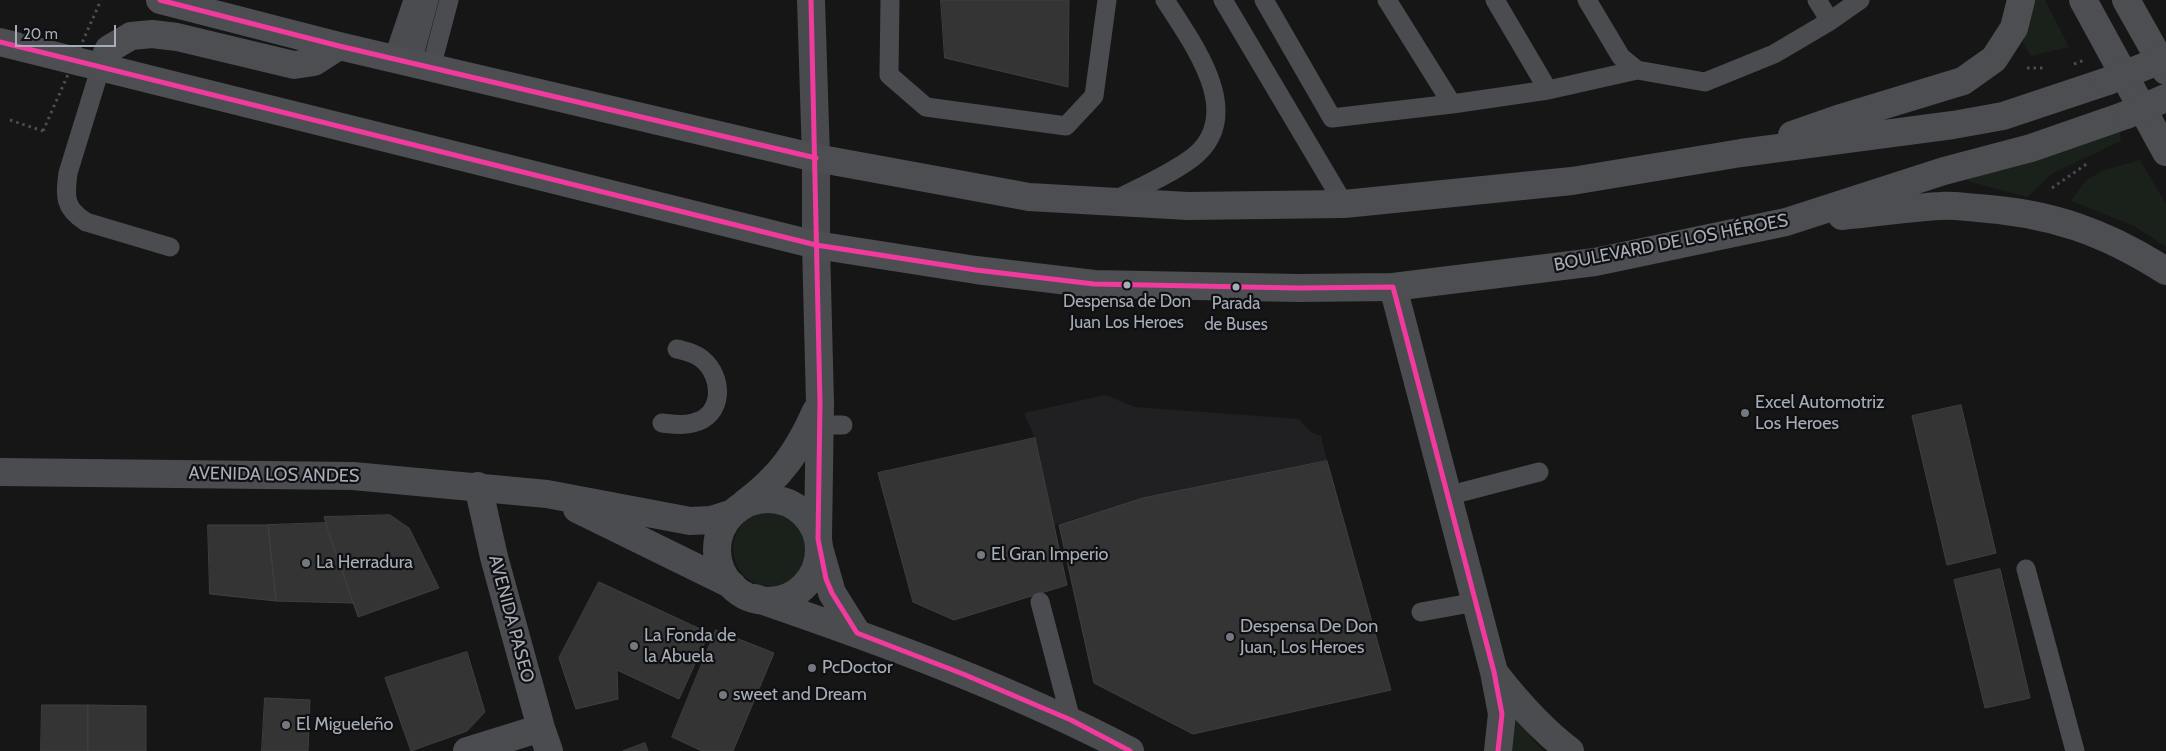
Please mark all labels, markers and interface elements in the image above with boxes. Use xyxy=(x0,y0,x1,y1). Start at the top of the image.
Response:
scale bar xyxy=(18,15,119,47)
text: 20 m xyxy=(23,25,58,43)
street label: BOULEVARD DE LOS HÉROES xyxy=(1552,210,1790,276)
marker: Despensa de Don Juan Los Heroes xyxy=(1122,280,1132,290)
marker: Parada de Buses xyxy=(1231,282,1241,292)
place label: Despensa de Don Juan Los Heroes xyxy=(1063,292,1191,332)
place label: Parada de Buses xyxy=(1204,294,1268,334)
place label: Excel Automotriz Los Heroes xyxy=(1755,392,1885,434)
marker: Excel Automotriz Los Heroes xyxy=(1739,407,1751,419)
street label: AVENIDA LOS ANDES xyxy=(188,463,360,487)
place label: El Gran Imperio xyxy=(991,544,1108,566)
marker: El Gran Imperio xyxy=(975,549,987,561)
place label: La Herradura xyxy=(316,552,413,574)
street label: AVENIDA PASEO xyxy=(484,553,538,685)
marker: La Herradura xyxy=(300,557,312,569)
place label: Despensa De Don Juan, Los Heroes xyxy=(1240,616,1378,659)
place label: La Fonda de la Abuela xyxy=(644,625,736,668)
marker: Despensa De Don Juan, Los Heroes xyxy=(1224,631,1236,643)
marker: La Fonda de la Abuela xyxy=(628,640,640,652)
place label: PcDoctor xyxy=(822,657,893,679)
marker: PcDoctor xyxy=(806,662,818,674)
place label: sweet and Dream xyxy=(733,684,867,706)
marker: sweet and Dream xyxy=(717,689,729,701)
place label: El Migueleño xyxy=(296,714,393,736)
marker: El Migueleño xyxy=(280,719,292,731)

